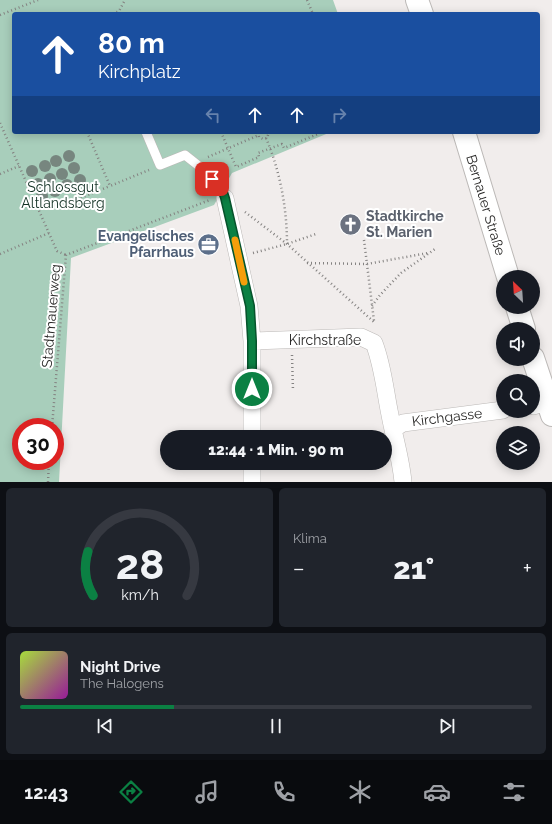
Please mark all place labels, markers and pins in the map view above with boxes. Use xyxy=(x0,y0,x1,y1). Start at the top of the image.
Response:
pin xyxy=(195,162,229,196)
place label: Stadtkirche St. Marien xyxy=(366,208,444,240)
church icon: Stadtkirche St. Marien xyxy=(337,211,363,237)
place label: Evangelisches Pfarrhaus xyxy=(98,228,194,260)
office icon: Evangelisches Pfarrhaus xyxy=(196,231,222,257)

